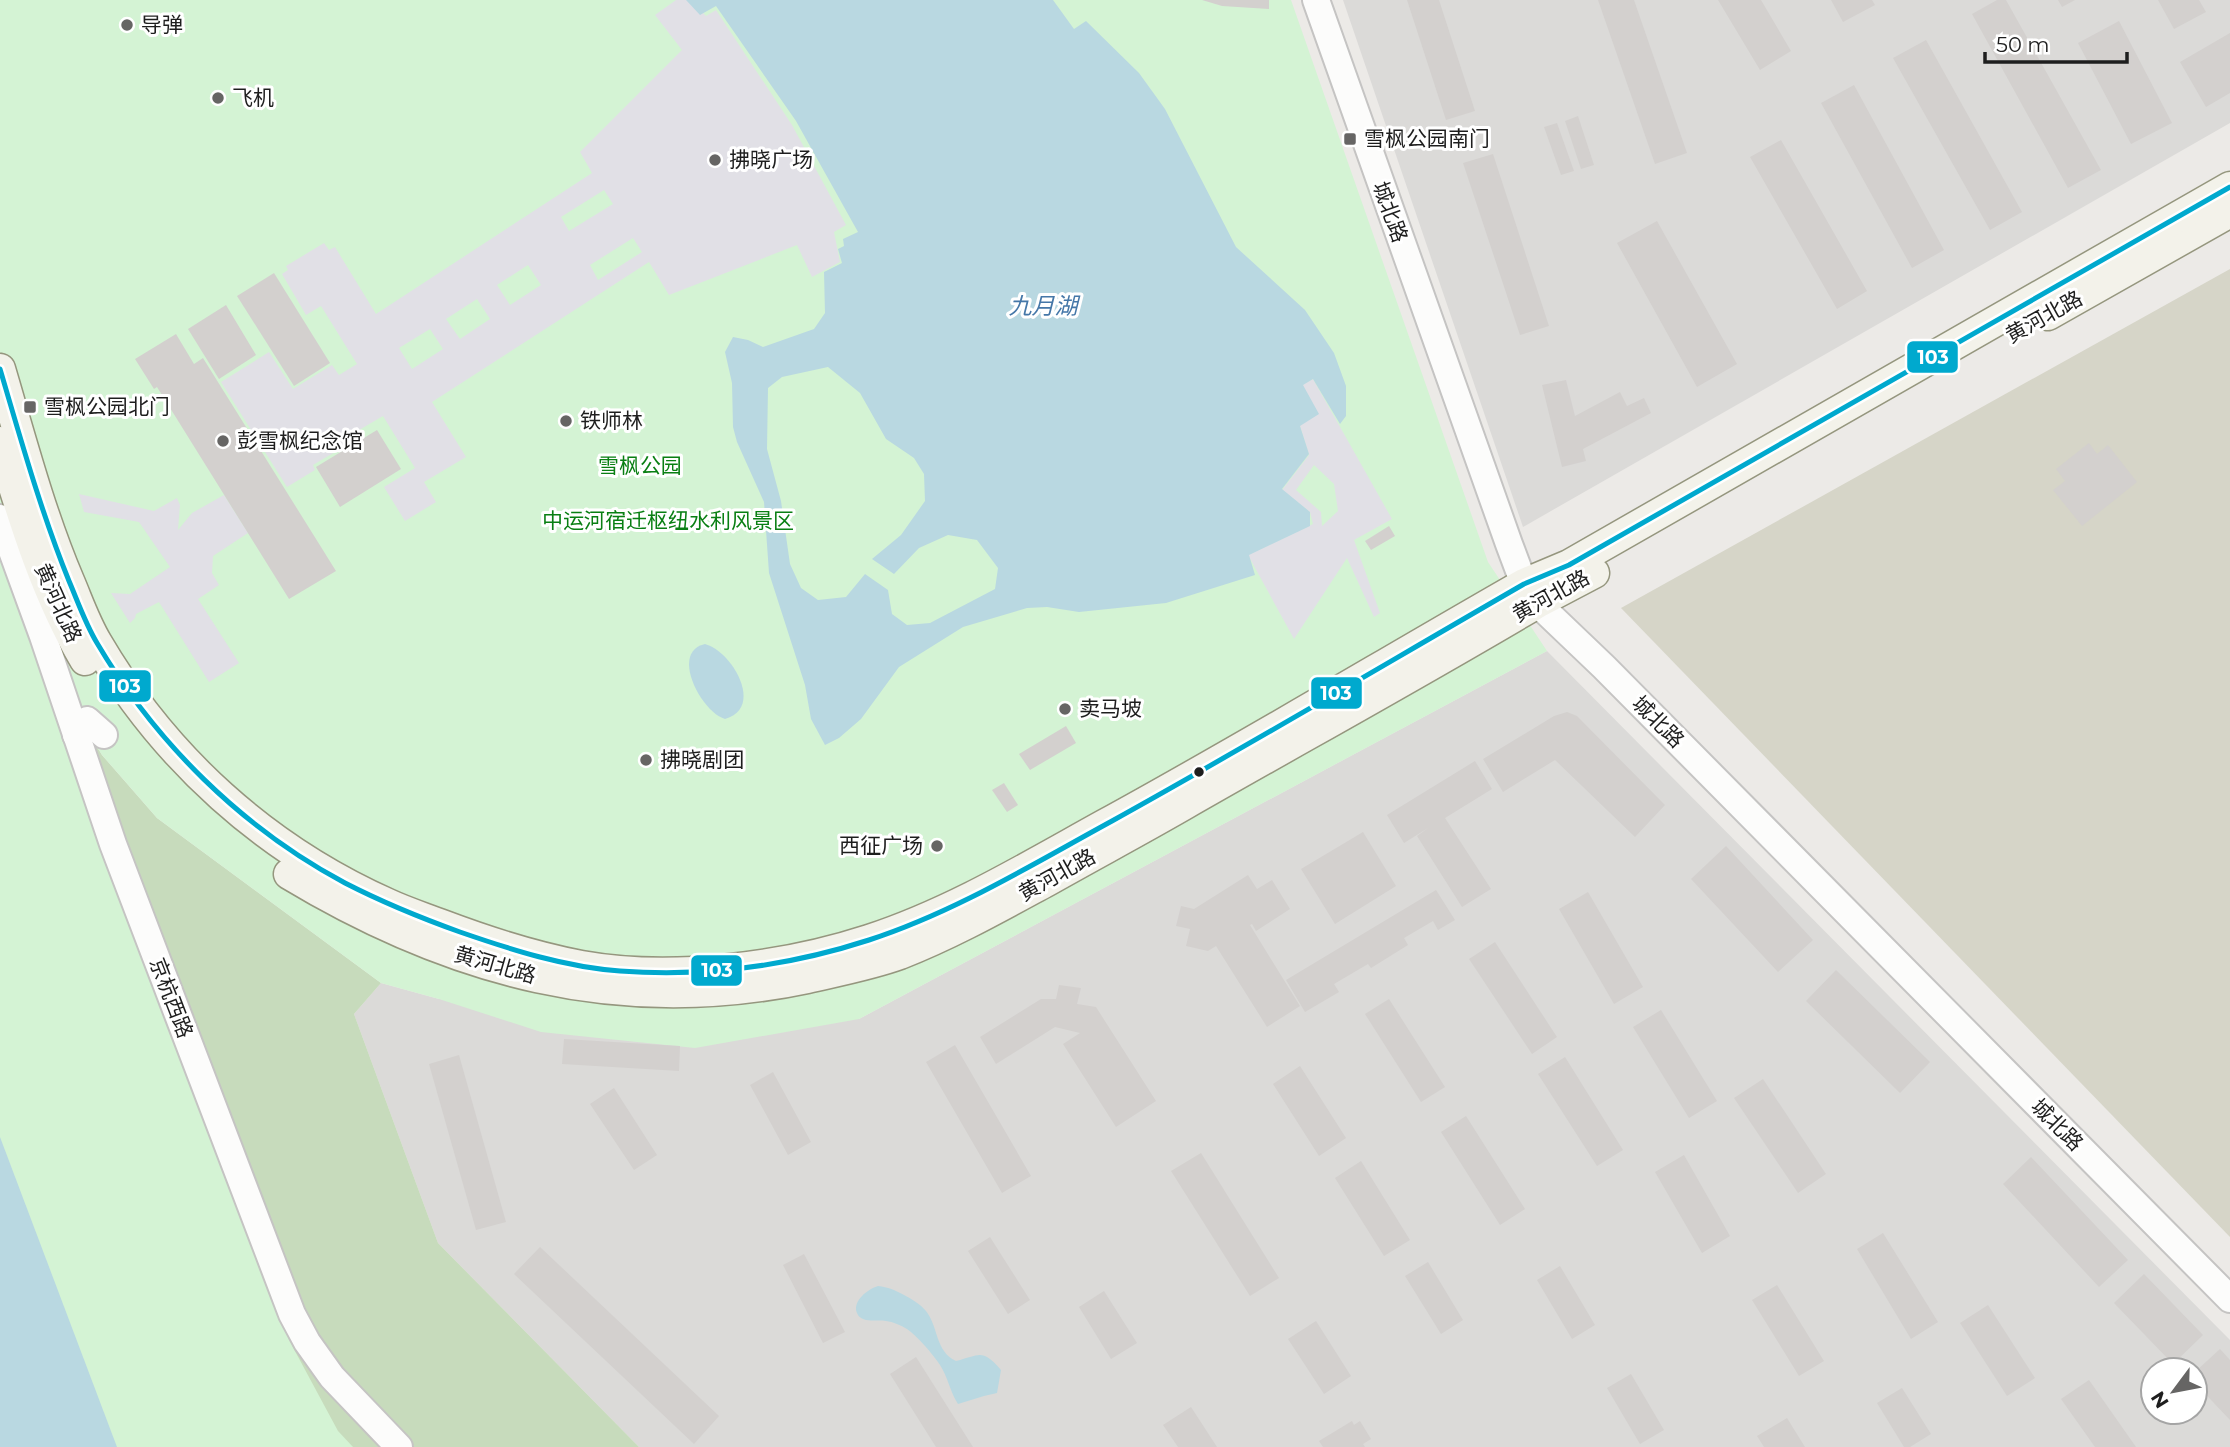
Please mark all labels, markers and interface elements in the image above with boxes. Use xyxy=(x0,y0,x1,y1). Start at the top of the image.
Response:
place label: 导弹 xyxy=(141,12,183,37)
marker: 导弹 xyxy=(119,17,135,33)
scale bar xyxy=(1985,21,2127,65)
text: 50 m xyxy=(1996,32,2050,57)
place label: 飞机 xyxy=(232,85,274,110)
marker: 飞机 xyxy=(210,90,226,106)
place label: 雪枫公园南门 xyxy=(1364,126,1490,151)
marker: 雪枫公园南门 xyxy=(1342,131,1358,147)
place label: 拂晓广场 xyxy=(729,147,813,172)
marker: 拂晓广场 xyxy=(707,152,723,168)
street label: 城北路 xyxy=(1368,178,1413,246)
street label: 黄河北路 xyxy=(2001,285,2087,348)
water label: 九月湖 xyxy=(1009,292,1081,320)
line badge: 103 xyxy=(1906,340,1959,374)
text: 103 xyxy=(1917,346,1949,369)
place label: 雪枫公园北门 xyxy=(44,394,170,419)
marker: 雪枫公园北门 xyxy=(22,399,38,415)
place label: 铁师林 xyxy=(580,408,643,433)
marker: 铁师林 xyxy=(558,413,574,429)
place label: 彭雪枫纪念馆 xyxy=(237,428,363,453)
marker: 彭雪枫纪念馆 xyxy=(215,433,231,449)
park label: 雪枫公园 xyxy=(598,453,682,478)
park label: 中运河宿迁枢纽水利风景区 xyxy=(542,508,794,533)
street label: 黄河北路 xyxy=(30,559,87,646)
street label: 黄河北路 xyxy=(1508,564,1594,627)
line badge: 103 xyxy=(98,669,152,703)
text: 103 xyxy=(109,675,141,698)
line badge: 103 xyxy=(1310,676,1363,710)
text: 103 xyxy=(1320,682,1352,705)
street label: 城北路 xyxy=(1627,691,1689,753)
place label: 卖马坡 xyxy=(1079,696,1142,721)
marker: 卖马坡 xyxy=(1057,701,1073,717)
place label: 拂晓剧团 xyxy=(660,747,744,772)
marker: 拂晓剧团 xyxy=(638,752,654,768)
unlabelled marker xyxy=(1192,765,1206,779)
place label: 西征广场 xyxy=(839,833,923,858)
marker: 西征广场 xyxy=(929,838,945,854)
street label: 黄河北路 xyxy=(1014,843,1100,906)
street label: 黄河北路 xyxy=(451,941,539,988)
street label: 京杭西路 xyxy=(145,954,198,1042)
line badge: 103 xyxy=(690,954,743,987)
text: 103 xyxy=(701,959,733,982)
street label: 城北路 xyxy=(2026,1094,2088,1156)
north arrow xyxy=(2139,1356,2209,1426)
text: N xyxy=(2146,1387,2174,1412)

